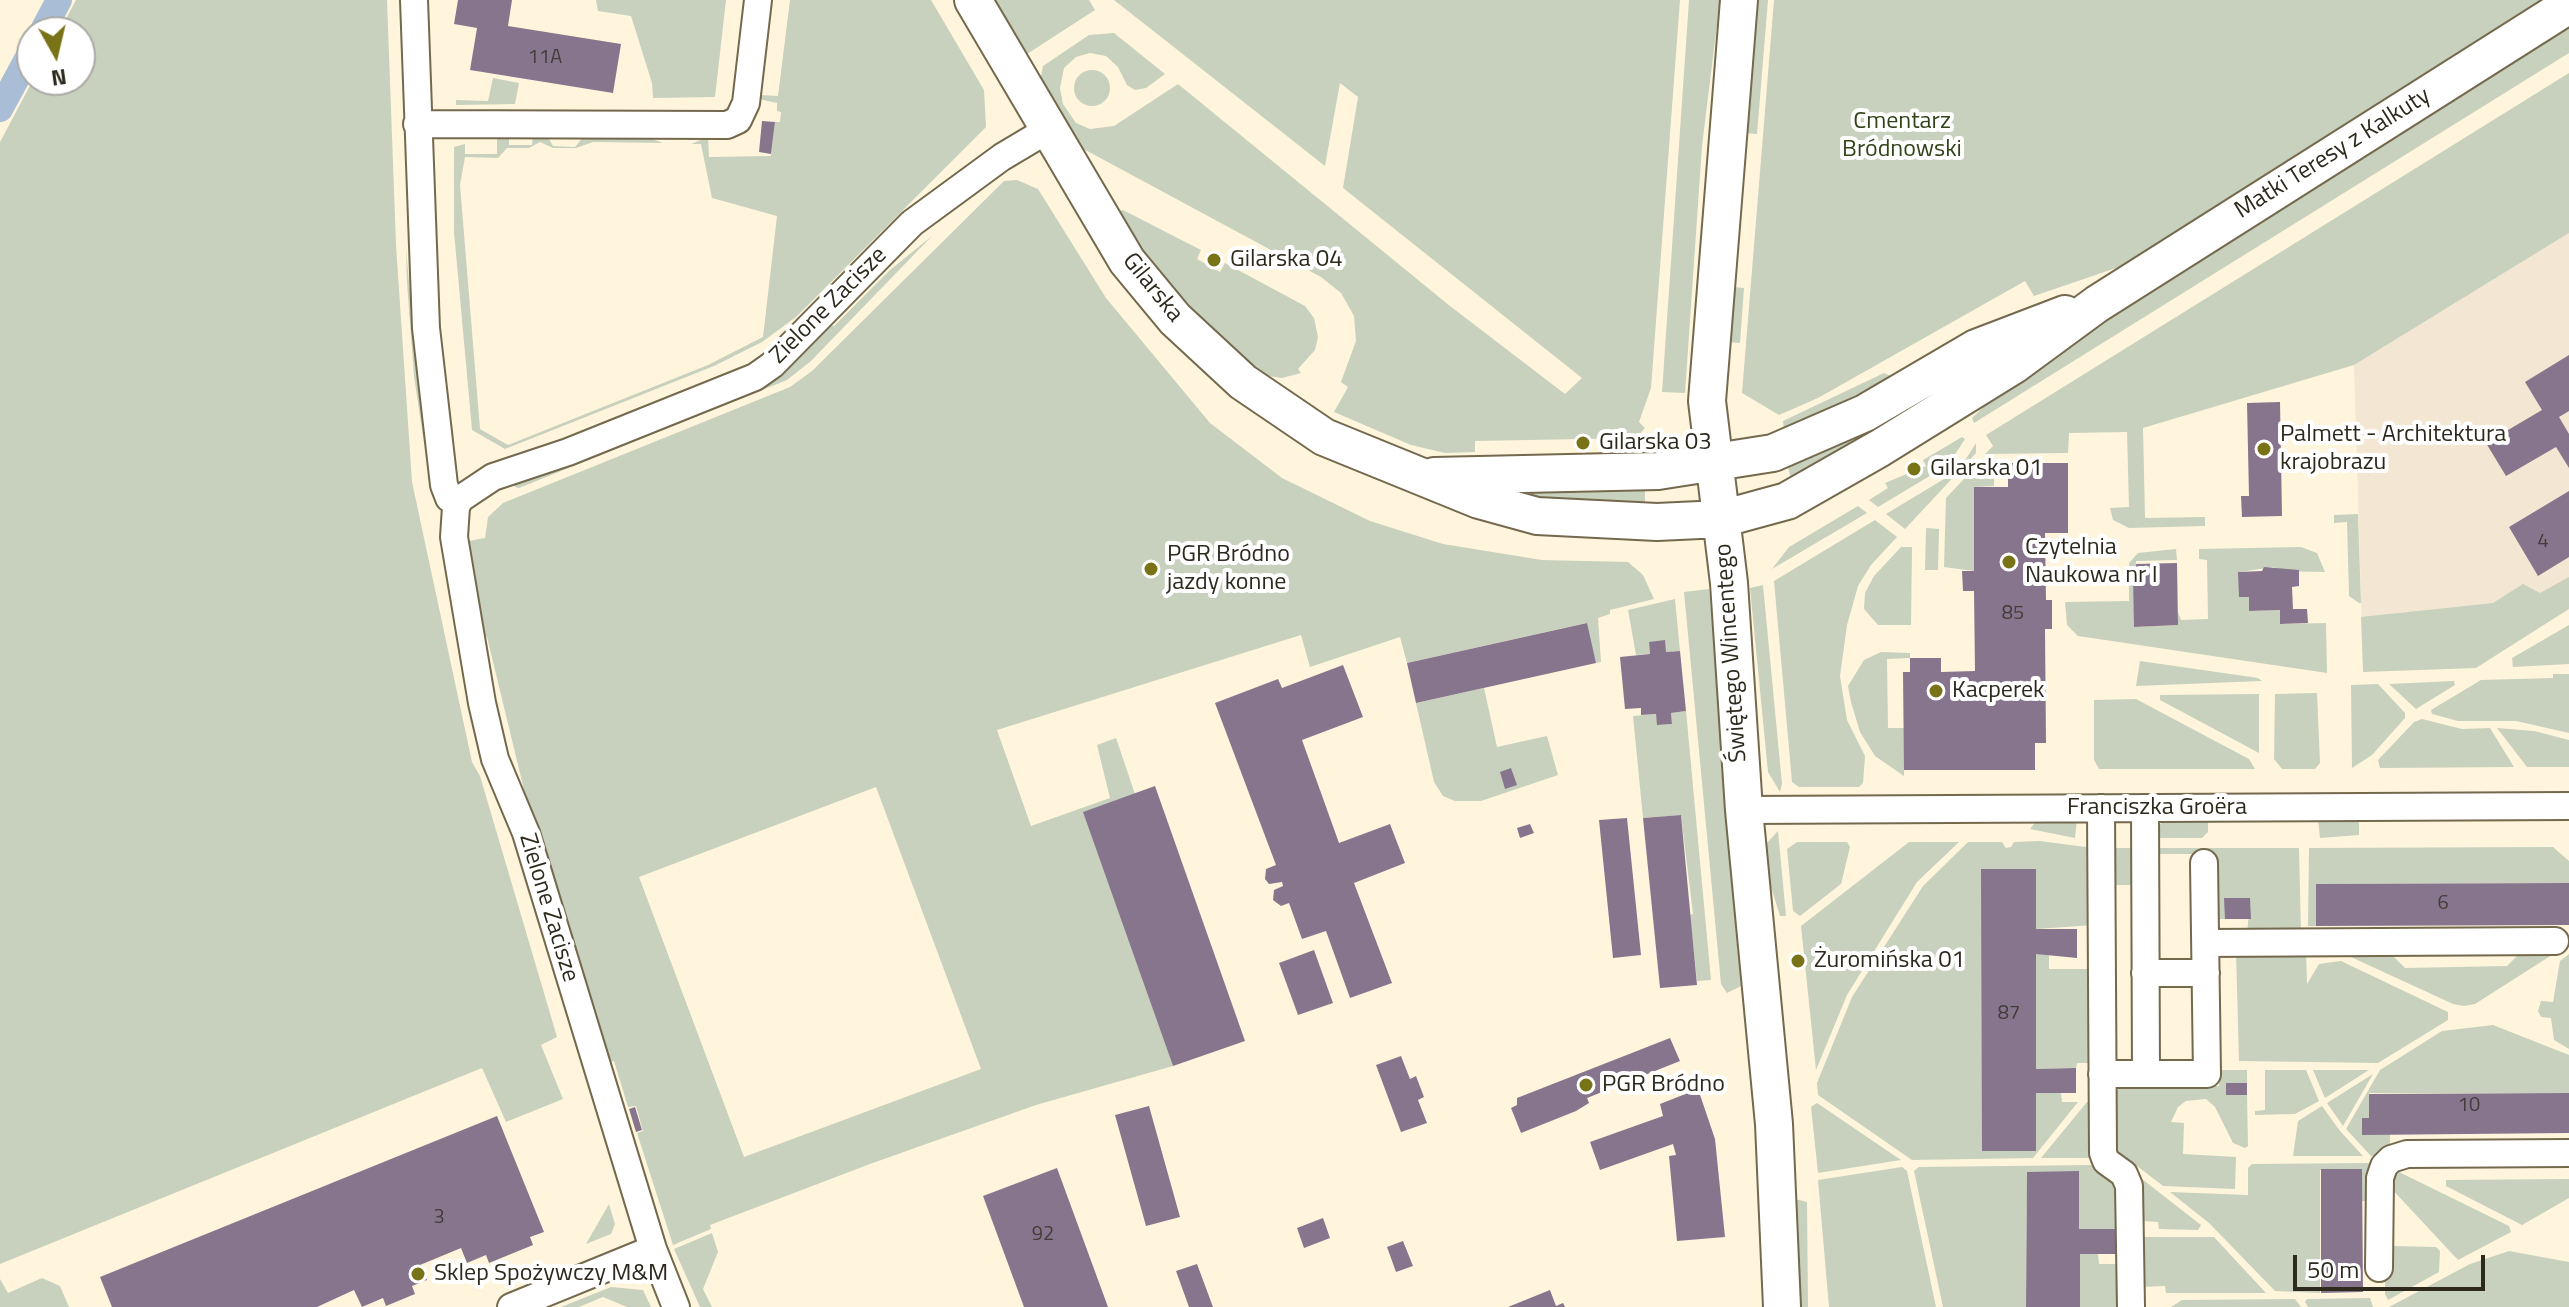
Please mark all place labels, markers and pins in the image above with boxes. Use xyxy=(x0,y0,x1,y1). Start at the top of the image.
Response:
place label: Gilarska 04 xyxy=(1230,246,1343,274)
marker: Gilarska 04 xyxy=(1205,251,1223,269)
place label: Palmett - Architektura krajobrazu xyxy=(2280,421,2506,477)
place label: Gilarska 03 xyxy=(1599,429,1712,457)
marker: Gilarska 03 xyxy=(1574,434,1592,452)
marker: Palmett - Architektura krajobrazu xyxy=(2255,440,2273,458)
place label: Gilarska 01 xyxy=(1930,455,2043,483)
marker: Gilarska 01 xyxy=(1905,460,1923,478)
place label: Czytelnia Naukowa nr I xyxy=(2025,534,2158,590)
place label: PGR Bródno jazdy konne xyxy=(1167,541,1290,597)
marker: Czytelnia Naukowa nr I xyxy=(2000,553,2018,571)
marker: PGR Bródno jazdy konne xyxy=(1142,560,1160,578)
place label: Kacperek xyxy=(1952,677,2045,705)
marker: Kacperek xyxy=(1927,682,1945,700)
place label: Żuromińska 01 xyxy=(1814,947,1965,975)
marker: Żuromińska 01 xyxy=(1789,952,1807,970)
place label: PGR Bródno xyxy=(1602,1071,1725,1099)
marker: PGR Bródno xyxy=(1577,1076,1595,1094)
place label: Sklep Spożywczy M&M xyxy=(434,1260,668,1288)
marker: Sklep Spożywczy M&M xyxy=(409,1265,427,1283)

